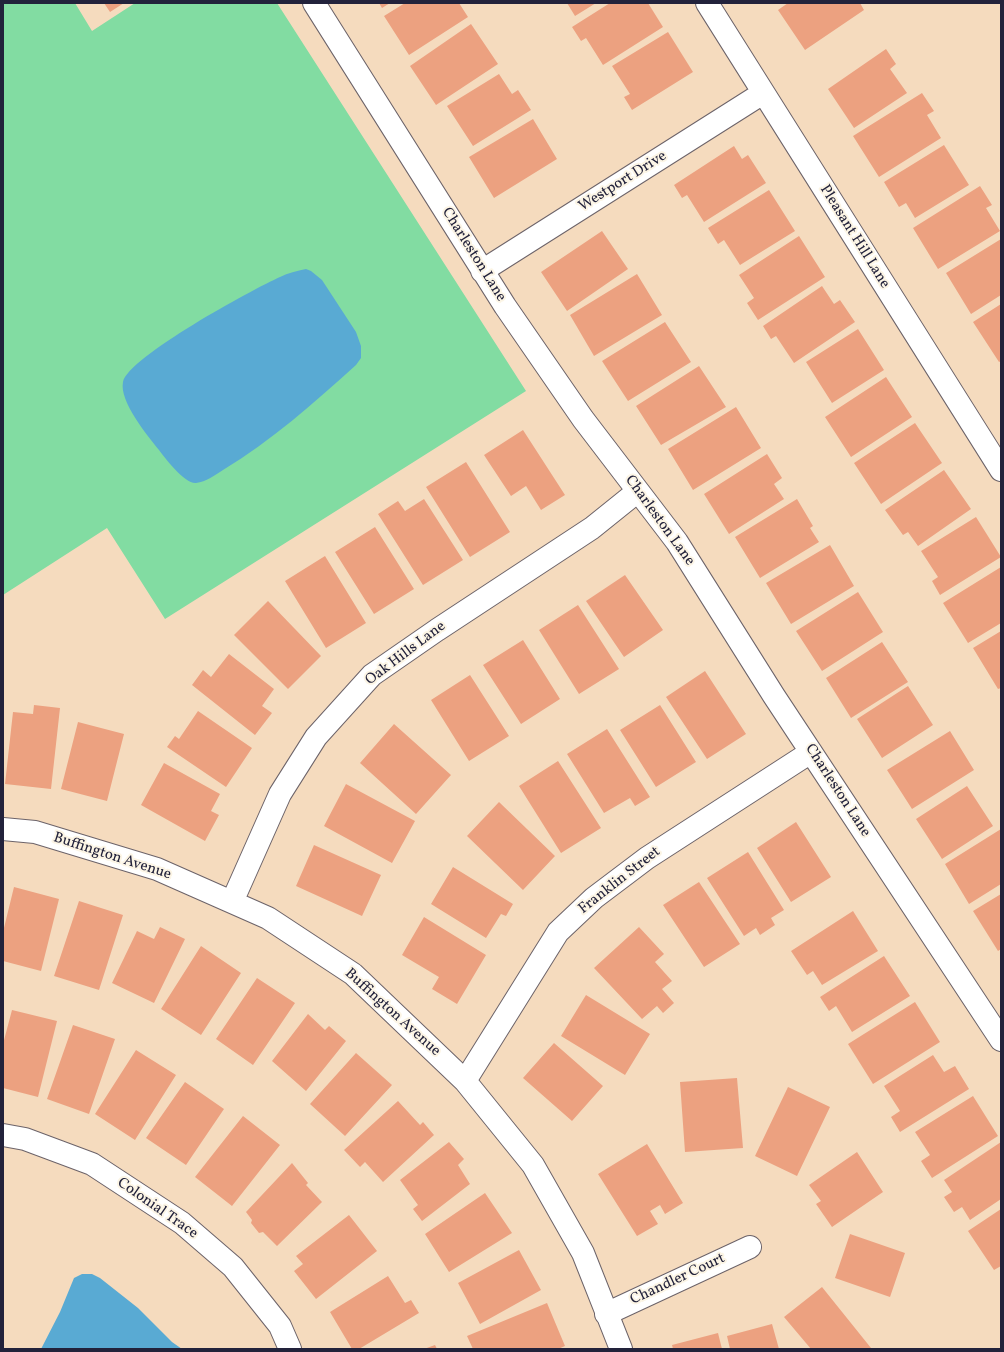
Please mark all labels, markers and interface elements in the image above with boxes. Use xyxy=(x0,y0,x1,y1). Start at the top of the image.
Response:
street label: Westport Drive xyxy=(576,148,670,216)
street label: Pleasant Hill Lane xyxy=(815,182,893,292)
street label: Charleston Lane xyxy=(437,205,509,305)
street label: Charleston Lane xyxy=(620,472,698,570)
street label: Oak Hills Lane xyxy=(362,618,450,690)
street label: Charleston Lane xyxy=(800,741,874,841)
street label: Buffington Avenue xyxy=(51,829,173,885)
street label: Franklin Street xyxy=(575,843,665,919)
street label: Buffington Avenue xyxy=(340,965,444,1061)
street label: Colonial Trace xyxy=(113,1175,201,1243)
street label: Chandler Court xyxy=(628,1250,728,1310)

